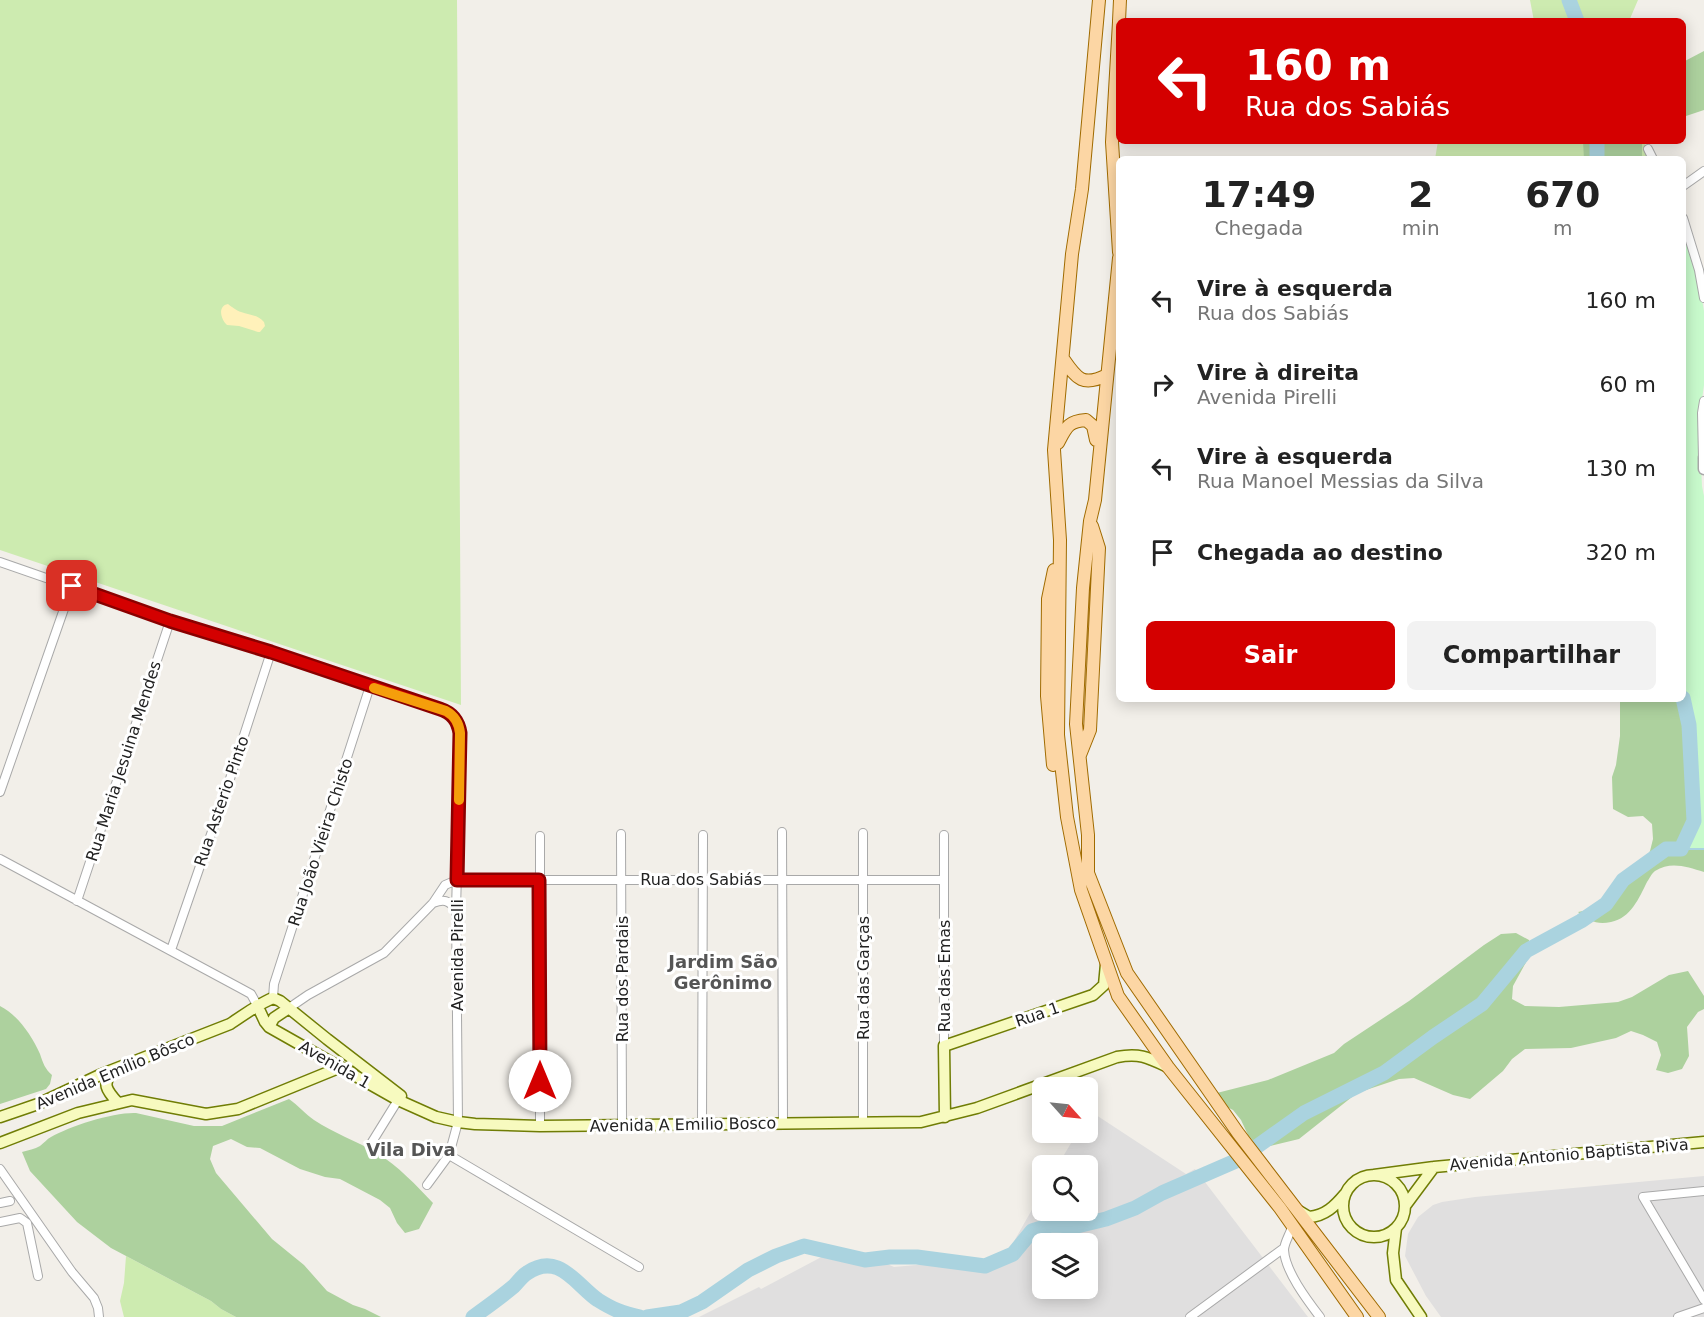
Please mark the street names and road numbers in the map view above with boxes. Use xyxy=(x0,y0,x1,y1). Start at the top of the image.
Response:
street label: Rua Maria Jesuina Mendes xyxy=(82,659,165,864)
street label: Rua Asterio Pinto xyxy=(190,733,253,869)
street label: Rua João Vieira Chisto xyxy=(284,756,357,929)
street label: Rua dos Sabiás xyxy=(640,870,762,889)
street label: Avenida Pirelli xyxy=(448,899,467,1011)
street label: Rua dos Pardais xyxy=(613,916,632,1042)
street label: Rua das Garças xyxy=(854,916,873,1040)
street label: Rua das Emas xyxy=(935,920,954,1032)
street label: Rua 1 xyxy=(1013,998,1062,1031)
street label: Avenida Emílio Bôsco xyxy=(33,1029,197,1114)
street label: Avenida 1 xyxy=(296,1036,374,1092)
street label: Avenida A Emilio Bosco xyxy=(590,1113,776,1136)
street label: Avenida Antonio Baptista Piva xyxy=(1449,1135,1689,1174)

